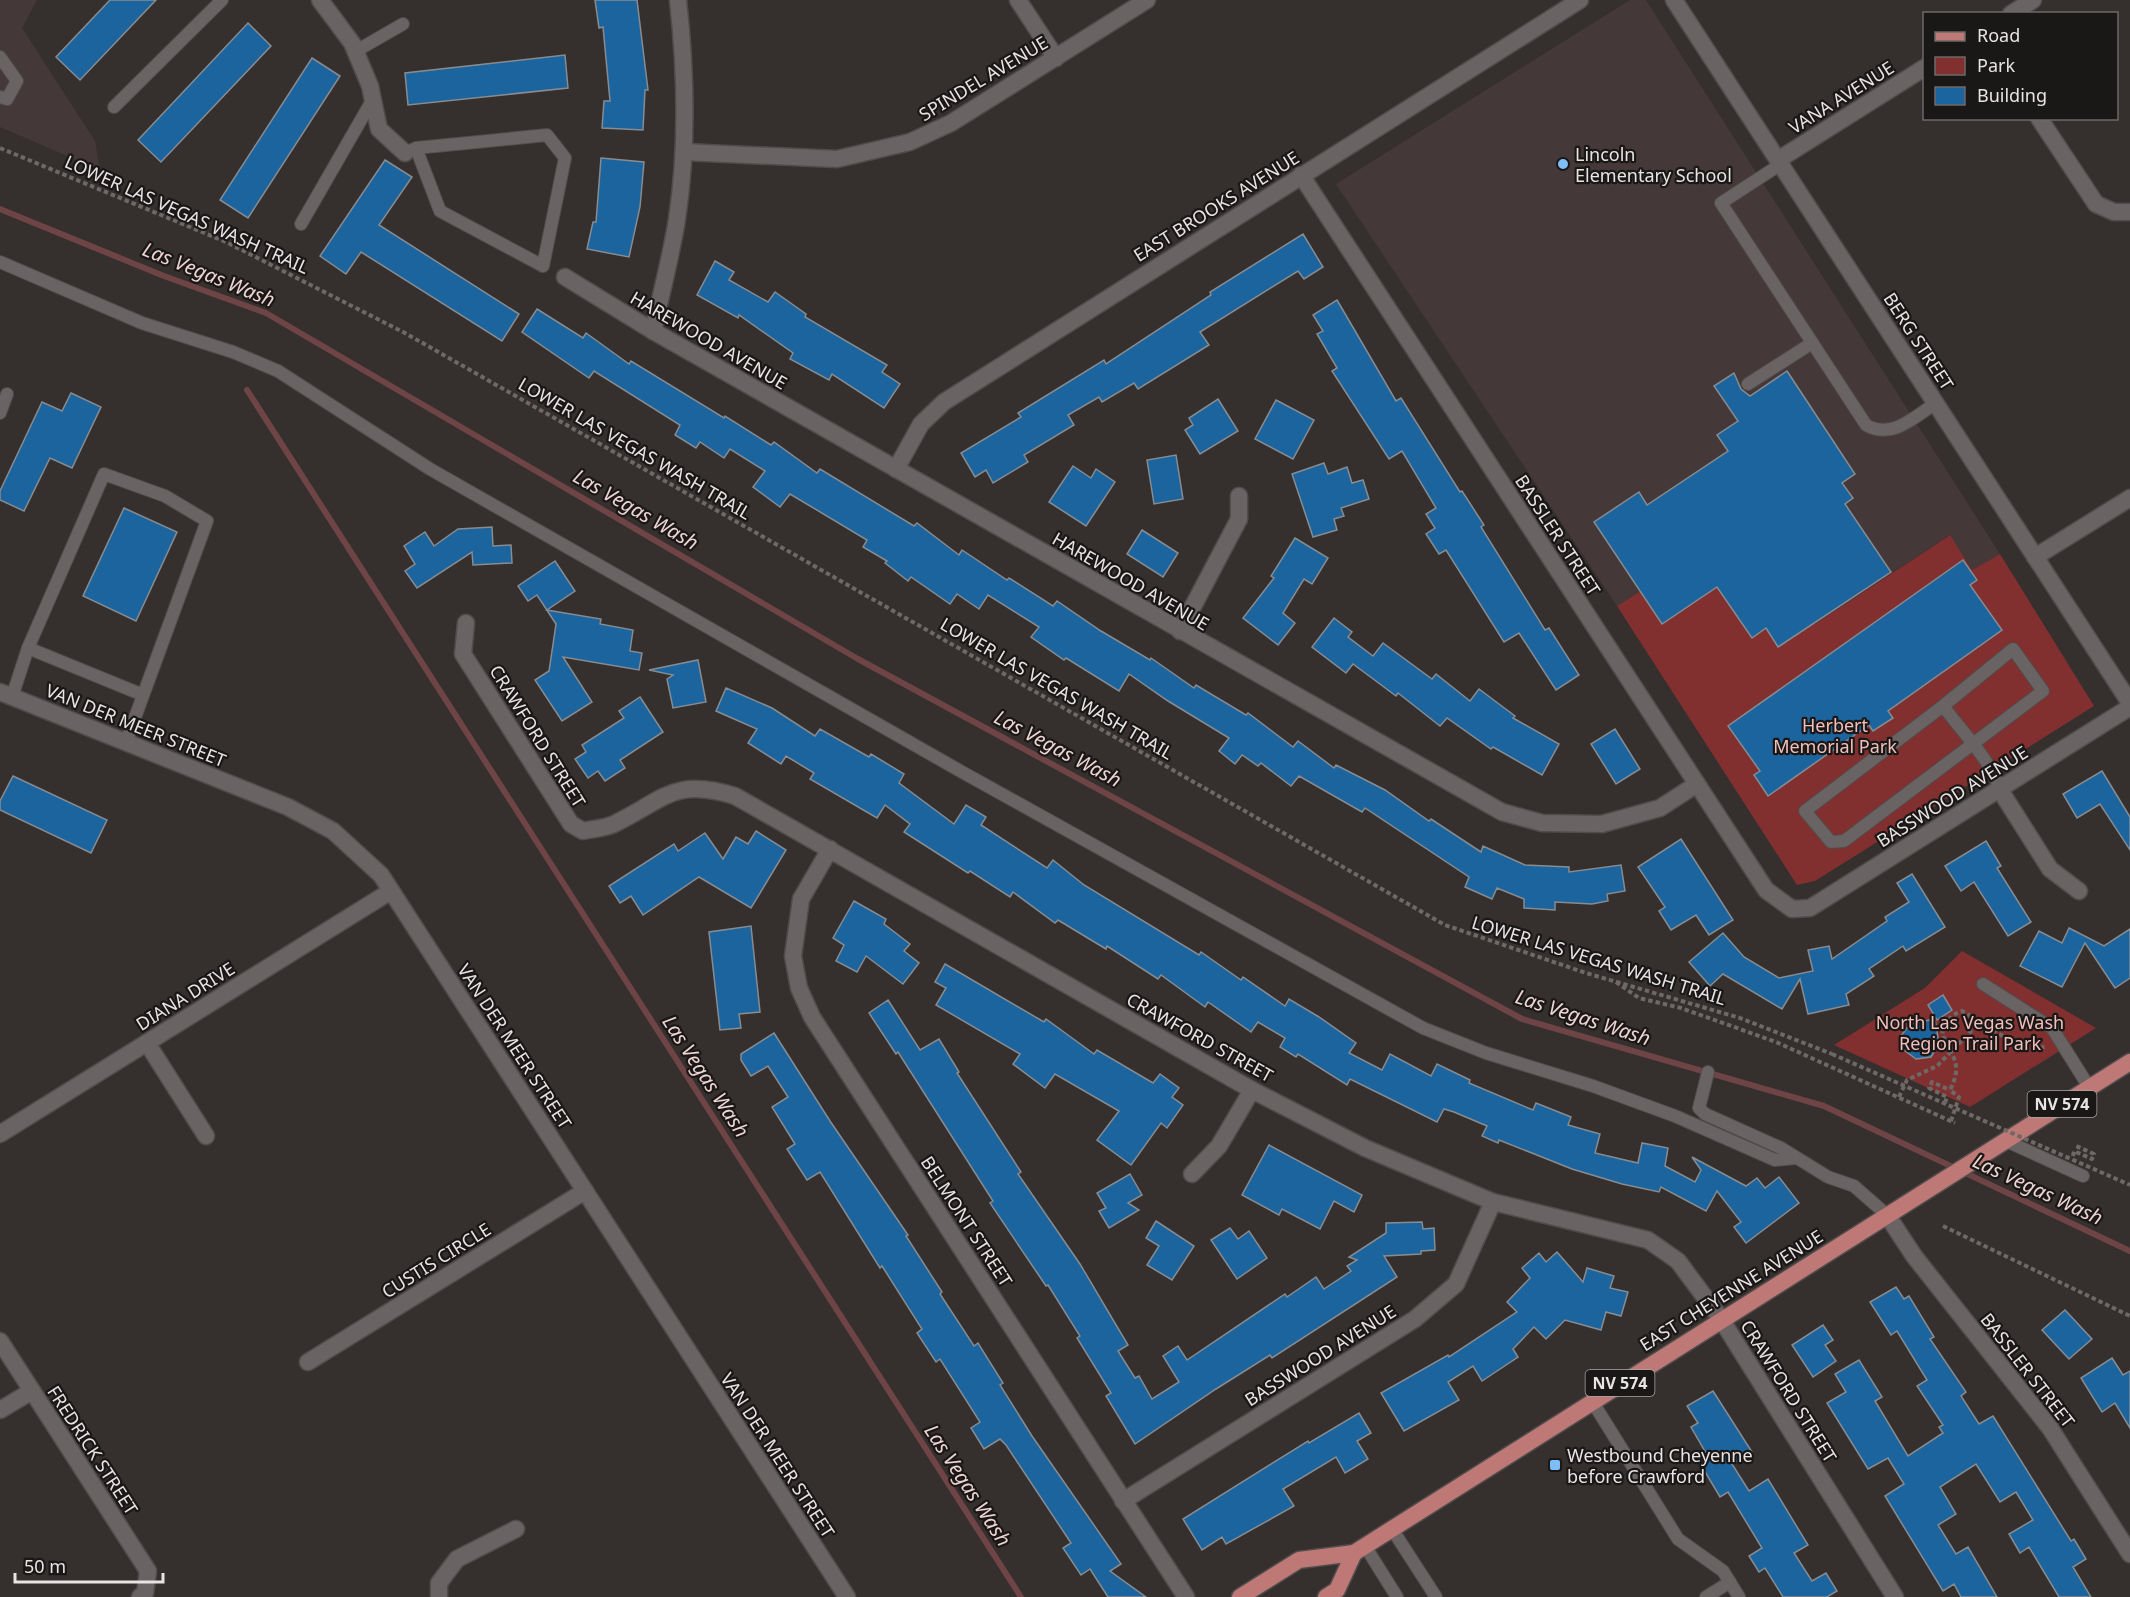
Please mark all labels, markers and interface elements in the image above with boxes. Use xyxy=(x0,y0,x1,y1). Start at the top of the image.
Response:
legend xyxy=(1923,12,2118,120)
text: Road xyxy=(1977,23,2020,47)
street label: SPINDEL AVENUE xyxy=(914,30,1052,126)
text: Park xyxy=(1977,53,2015,77)
street label: VANA AVENUE xyxy=(1784,55,1898,139)
text: Building xyxy=(1977,83,2047,107)
place label: Lincoln Elementary School xyxy=(1575,142,1732,187)
street label: EAST BROOKS AVENUE xyxy=(1129,145,1303,267)
street label: LOWER LAS VEGAS WASH TRAIL xyxy=(61,149,313,279)
marker: Lincoln Elementary School xyxy=(1556,157,1570,171)
water label: Las Vegas Wash xyxy=(139,235,279,313)
street label: HAREWOOD AVENUE xyxy=(626,285,792,395)
street label: BERG STREET xyxy=(1878,288,1960,394)
street label: LOWER LAS VEGAS WASH TRAIL xyxy=(514,371,756,525)
water label: Las Vegas Wash xyxy=(568,462,704,556)
street label: BASSLER STREET xyxy=(1510,470,1606,600)
street label: HAREWOOD AVENUE xyxy=(1048,526,1214,636)
street label: LOWER LAS VEGAS WASH TRAIL xyxy=(936,611,1178,765)
street label: CRAWFORD STREET xyxy=(484,660,592,812)
street label: VAN DER MEER STREET xyxy=(42,678,230,772)
water label: Las Vegas Wash xyxy=(990,703,1126,793)
park label: Herbert Memorial Park xyxy=(1773,713,1897,758)
street label: BASSWOOD AVENUE xyxy=(1872,740,2032,852)
street label: LOWER LAS VEGAS WASH TRAIL xyxy=(1469,910,1729,1010)
street label: DIANA DRIVE xyxy=(131,956,239,1036)
street label: VAN DER MEER STREET xyxy=(453,959,577,1133)
water label: Las Vegas Wash xyxy=(1512,982,1654,1052)
street label: CRAWFORD STREET xyxy=(1123,987,1277,1087)
water label: Las Vegas Wash xyxy=(656,1010,756,1142)
park label: North Las Vegas Wash Region Trail Park xyxy=(1876,1010,2064,1055)
road number: NV 574 xyxy=(2028,1091,2096,1117)
water label: Las Vegas Wash xyxy=(1969,1147,2107,1231)
street label: BELMONT STREET xyxy=(916,1151,1018,1291)
street label: CUSTIS CIRCLE xyxy=(377,1217,495,1303)
street label: EAST CHEYENNE AVENUE xyxy=(1635,1224,1827,1356)
street label: BASSWOOD AVENUE xyxy=(1240,1299,1400,1411)
street label: BASSLER STREET xyxy=(1976,1308,2080,1432)
street label: CRAWFORD STREET xyxy=(1735,1315,1843,1467)
street label: VAN DER MEER STREET xyxy=(716,1368,840,1542)
road number: NV 574 xyxy=(1586,1370,1654,1396)
street label: FREDRICK STREET xyxy=(42,1381,144,1519)
water label: Las Vegas Wash xyxy=(918,1419,1018,1551)
place label: Westbound Cheyenne before Crawford xyxy=(1567,1443,1753,1488)
marker: Westbound Cheyenne before Crawford xyxy=(1548,1458,1562,1472)
scale bar xyxy=(15,1546,164,1584)
text: 50 m xyxy=(24,1554,66,1578)

